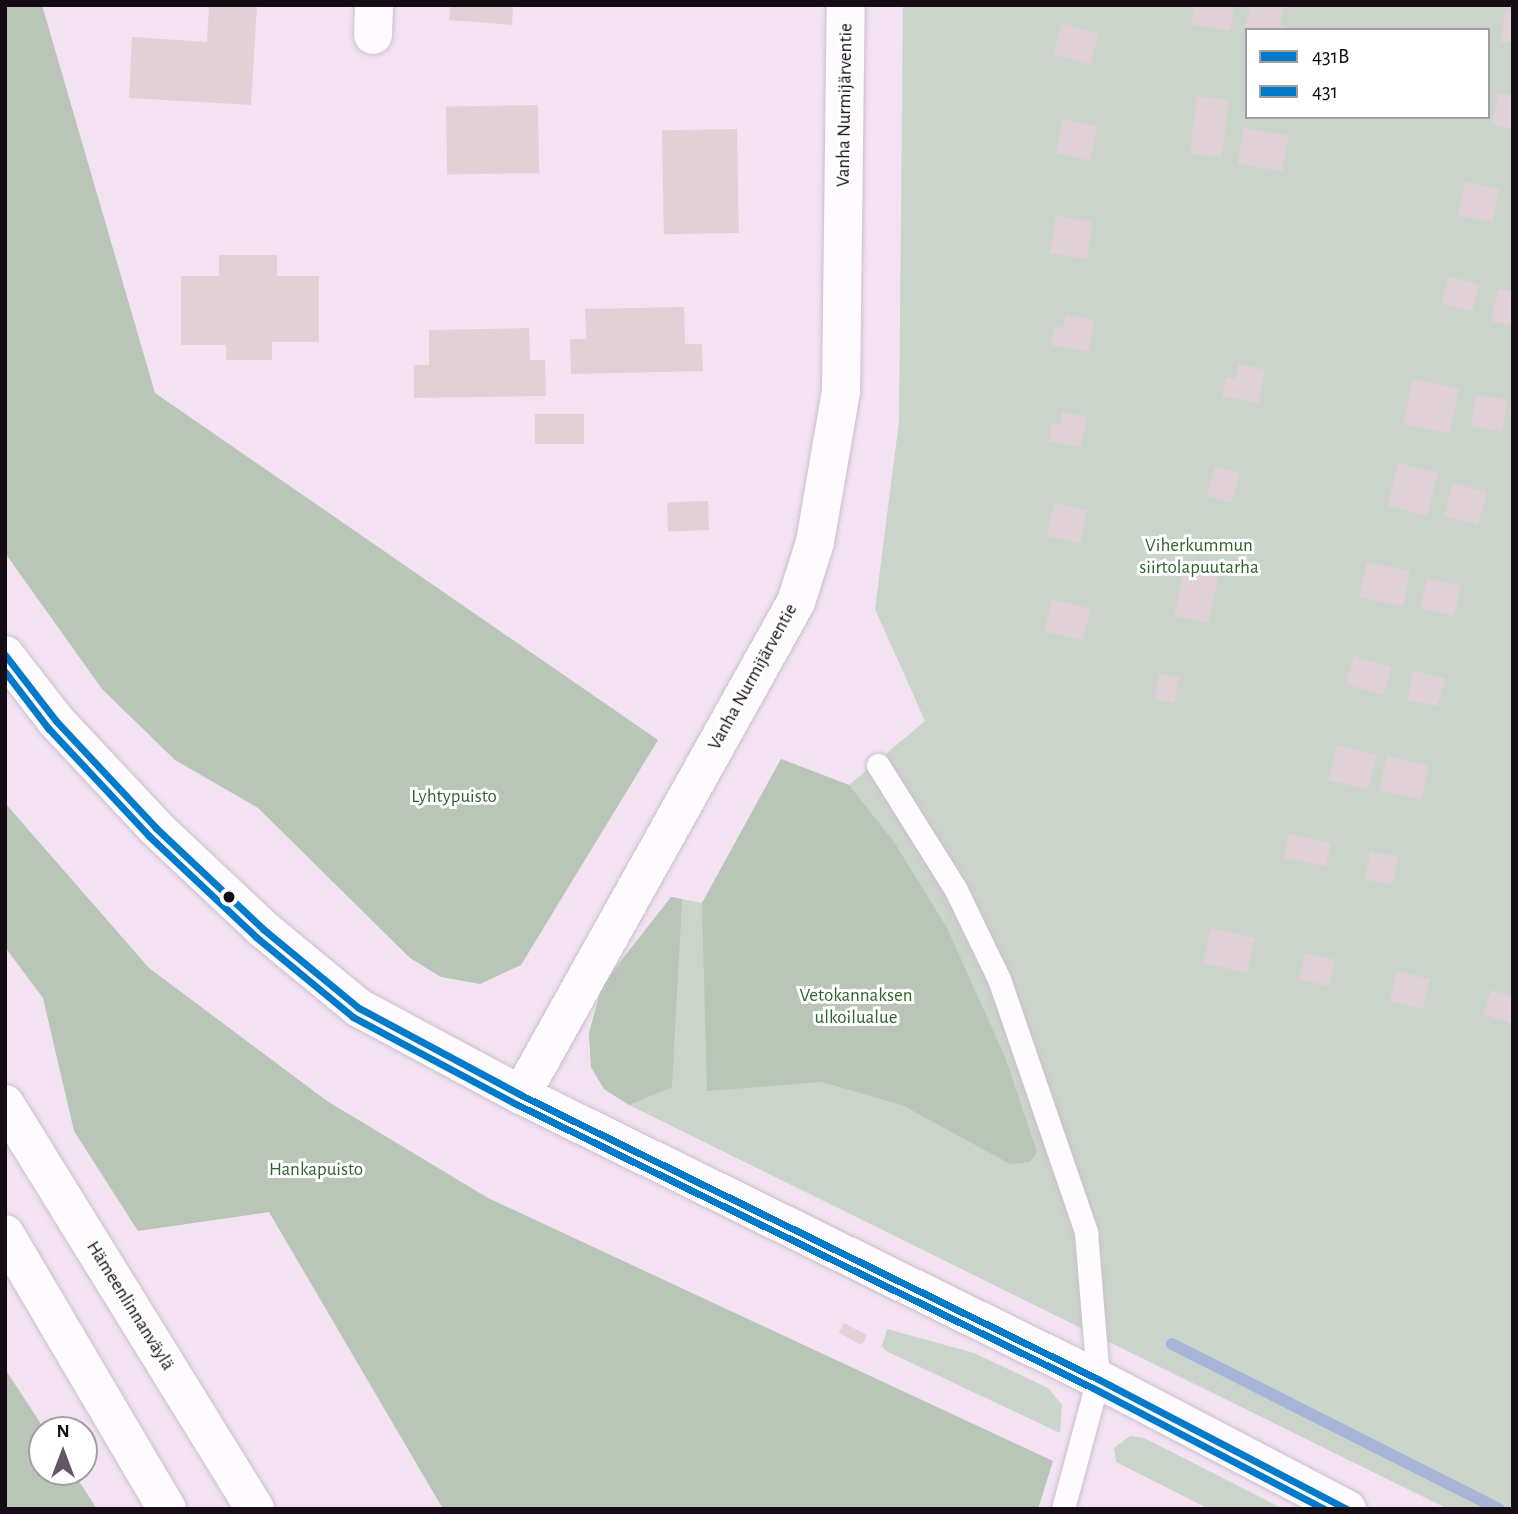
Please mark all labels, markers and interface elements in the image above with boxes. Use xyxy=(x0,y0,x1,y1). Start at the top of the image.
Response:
street label: Vanha Nurmijärventie xyxy=(832,23,858,187)
legend xyxy=(1245,28,1490,119)
text: 431B xyxy=(1312,46,1349,67)
text: 431 xyxy=(1312,81,1338,102)
park label: Viherkummun siirtolapuutarha xyxy=(1139,535,1259,579)
street label: Vanha Nurmijärventie xyxy=(703,600,803,754)
park label: Lyhtypuisto xyxy=(411,786,497,808)
unlabelled marker xyxy=(222,890,236,904)
park label: Vetokannaksen ulkoilualue xyxy=(799,985,913,1029)
park label: Hankapuisto xyxy=(269,1159,363,1181)
street label: Hämeenlinnanväylä xyxy=(81,1237,179,1375)
north arrow xyxy=(28,1416,98,1486)
text: N xyxy=(56,1422,70,1441)

